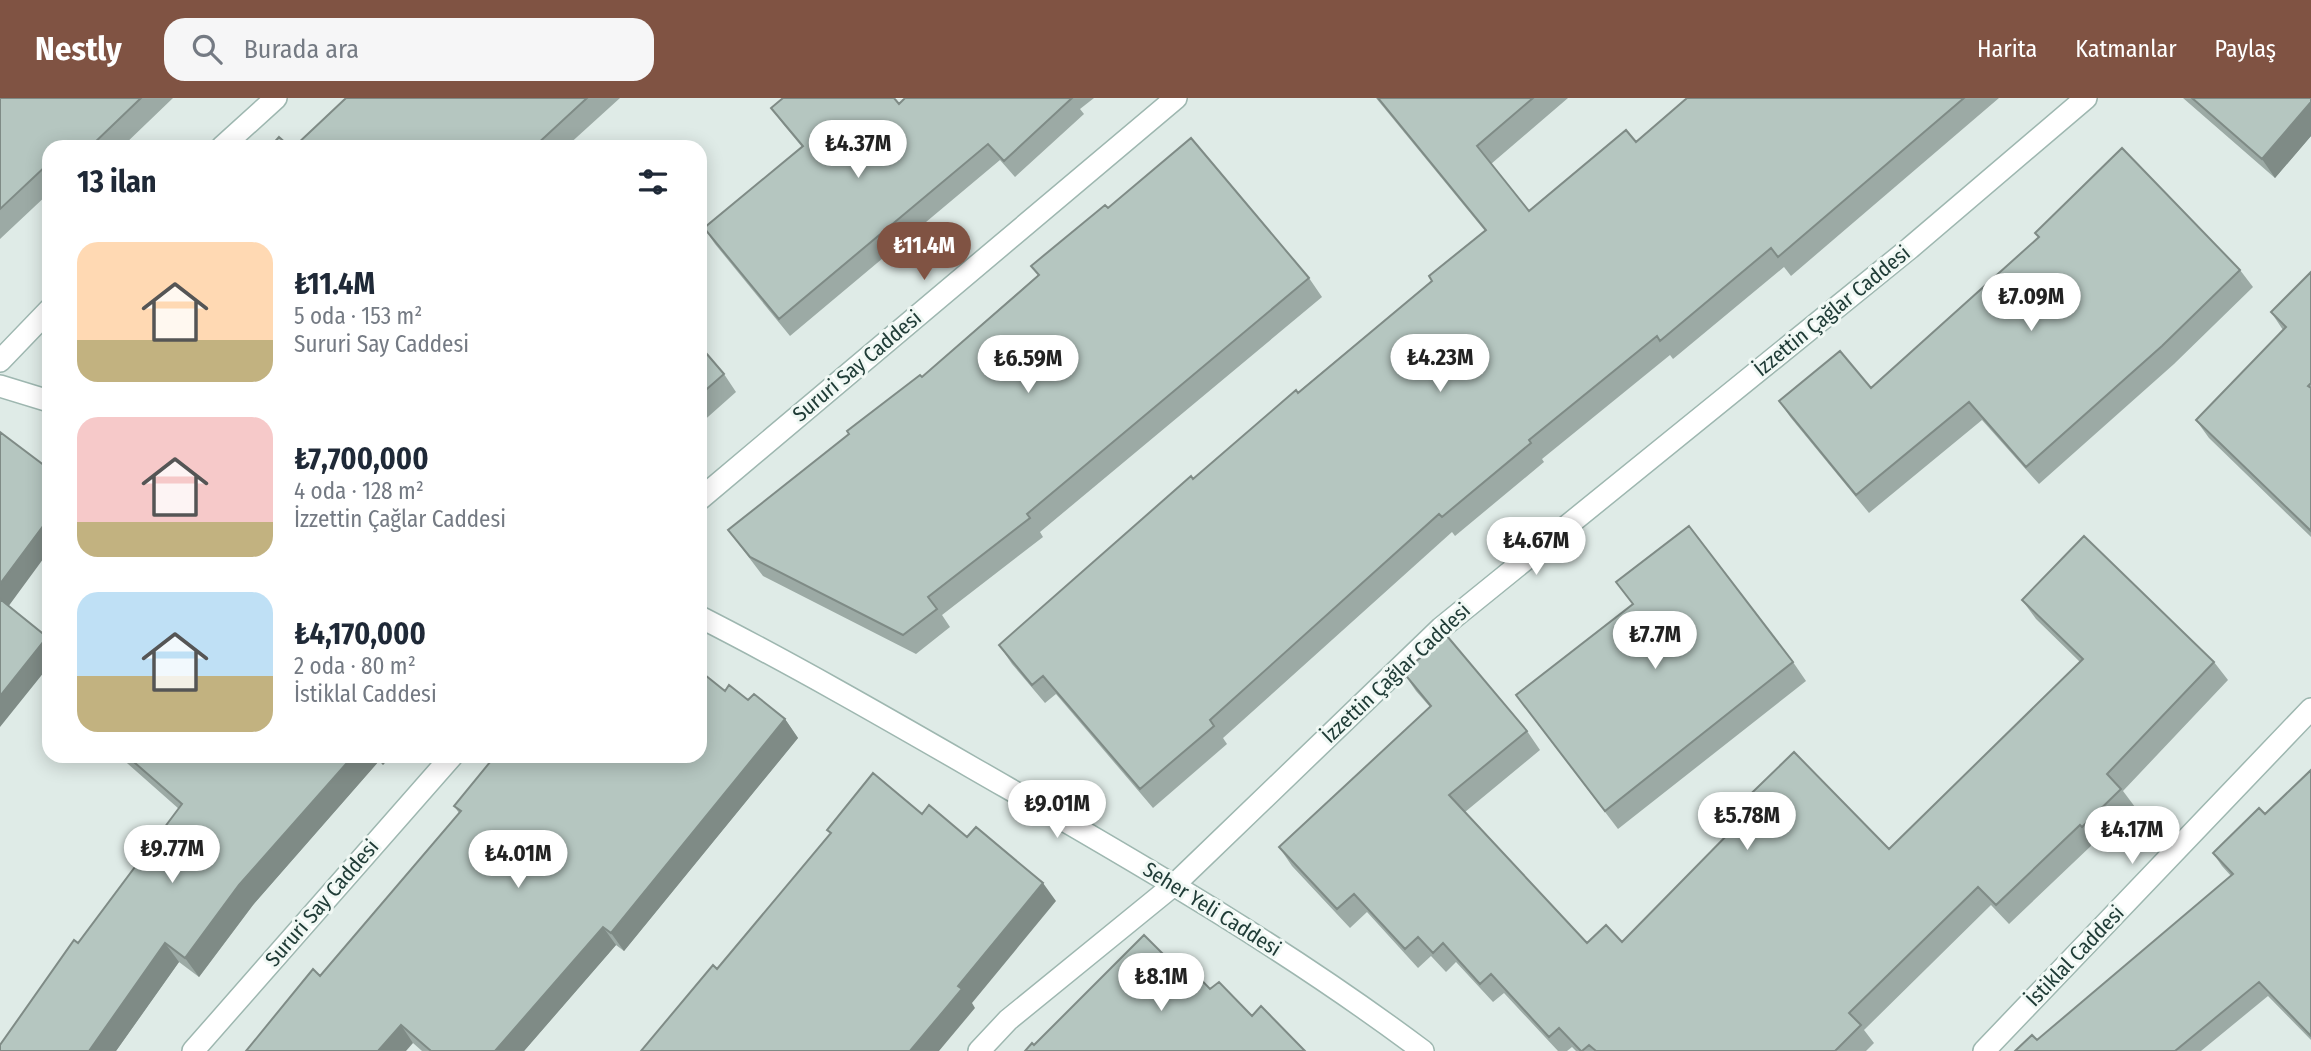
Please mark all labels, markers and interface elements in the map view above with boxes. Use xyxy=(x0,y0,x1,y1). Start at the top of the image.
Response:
search box xyxy=(164,18,654,81)
text: Nestly xyxy=(35,29,122,69)
icon: search xyxy=(188,30,226,68)
text: Burada ara xyxy=(244,34,359,65)
text: Harita xyxy=(1977,35,2037,63)
text: Katmanlar xyxy=(2075,35,2177,63)
text: Paylaş xyxy=(2215,35,2276,63)
pin: ₺4.37M xyxy=(801,120,915,180)
text: ₺4.37M xyxy=(825,129,891,157)
icon: filters xyxy=(634,163,672,201)
text: 13 ilan xyxy=(77,164,157,200)
pin: ₺11.4M xyxy=(867,222,981,282)
text: ₺11.4M xyxy=(893,231,955,259)
street label: İzzettin Çağlar Caddesi xyxy=(1749,240,1915,382)
text: ₺11.4M xyxy=(294,266,375,302)
icon: home xyxy=(133,270,217,354)
pin: ₺7.09M xyxy=(1974,274,2088,333)
text: ₺7.09M xyxy=(1998,282,2064,310)
text: 5 oda · 153 m² xyxy=(294,302,422,330)
street label: Sururi Say Caddesi xyxy=(787,305,927,427)
text: Sururi Say Caddesi xyxy=(294,330,469,358)
pin: ₺4.23M xyxy=(1383,334,1497,394)
pin: ₺6.59M xyxy=(971,336,1085,395)
text: ₺4.23M xyxy=(1406,343,1474,371)
text: ₺6.59M xyxy=(994,344,1062,372)
text: ₺7,700,000 xyxy=(294,441,429,477)
icon: home xyxy=(133,445,217,529)
text: 4 oda · 128 m² xyxy=(294,477,424,505)
text: İzzettin Çağlar Caddesi xyxy=(294,505,506,533)
pin: ₺4.67M xyxy=(1479,518,1593,577)
text: ₺4.67M xyxy=(1503,526,1569,554)
street label: İzzettin Çağlar Caddesi xyxy=(1316,597,1476,749)
pin: ₺7.7M xyxy=(1606,612,1704,671)
text: ₺4,170,000 xyxy=(294,616,426,652)
icon: home xyxy=(133,620,217,704)
text: ₺7.7M xyxy=(1629,620,1681,648)
text: 2 oda · 80 m² xyxy=(294,652,416,680)
text: İstiklal Caddesi xyxy=(294,680,437,708)
pin: ₺9.01M xyxy=(1000,780,1114,840)
text: ₺9.01M xyxy=(1024,789,1090,817)
pin: ₺5.78M xyxy=(1690,792,1804,852)
text: ₺5.78M xyxy=(1714,801,1780,829)
pin: ₺4.17M xyxy=(2075,806,2189,866)
text: ₺4.17M xyxy=(2101,815,2163,843)
pin: ₺9.77M xyxy=(115,826,229,885)
pin: ₺4.01M xyxy=(461,830,575,890)
text: ₺9.77M xyxy=(140,834,204,862)
street label: Sururi Say Caddesi xyxy=(260,834,384,972)
text: ₺4.01M xyxy=(485,839,552,867)
street label: Seher Yeli Caddesi xyxy=(1138,856,1286,962)
street label: İstiklal Caddesi xyxy=(2020,900,2130,1012)
pin: ₺8.1M xyxy=(1112,954,1210,1013)
text: ₺8.1M xyxy=(1134,962,1188,990)

